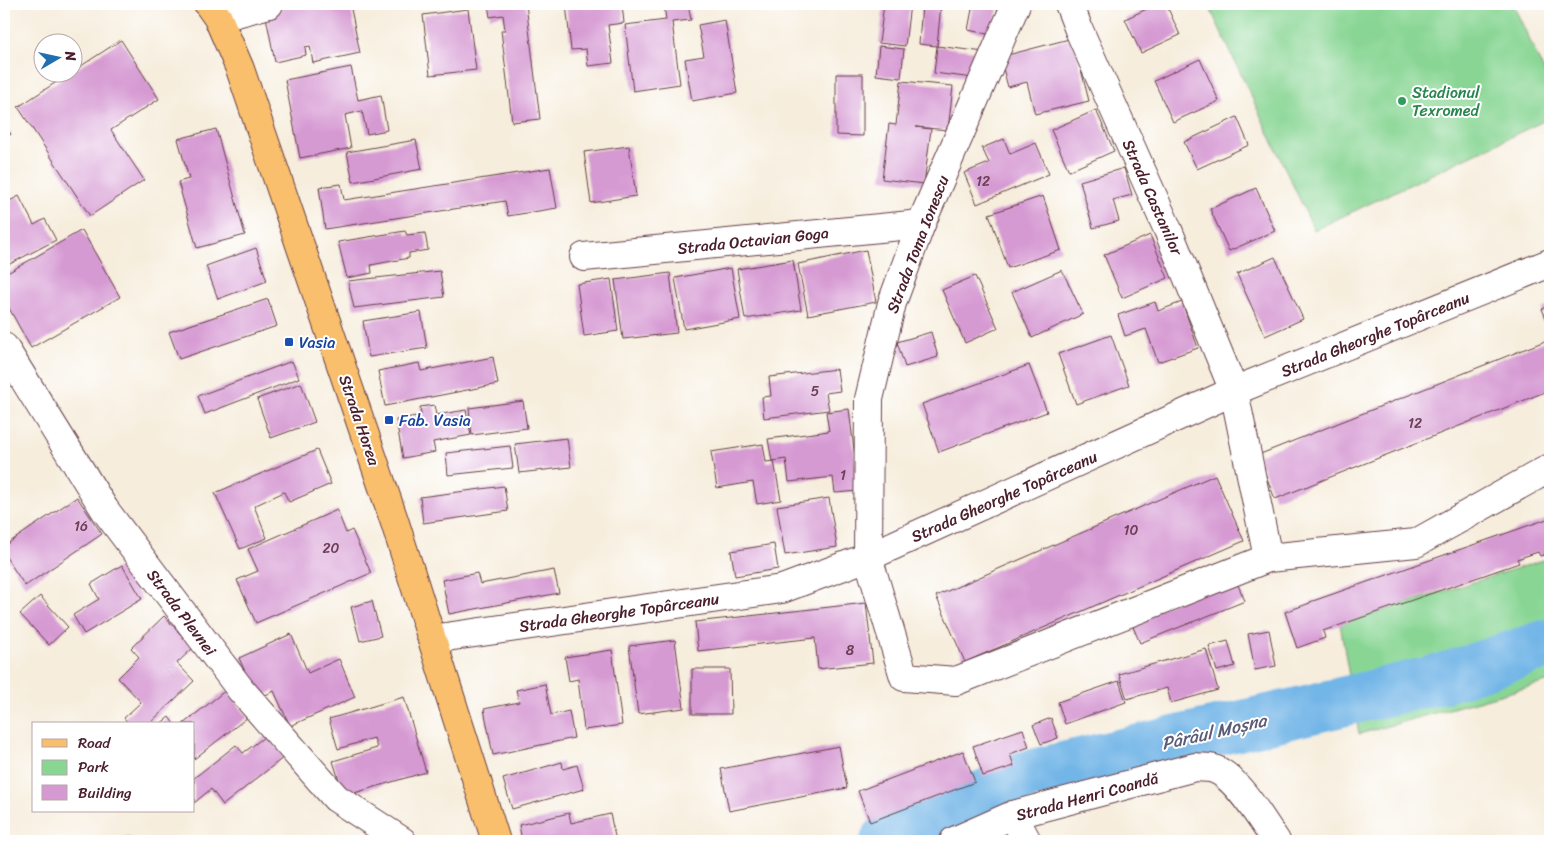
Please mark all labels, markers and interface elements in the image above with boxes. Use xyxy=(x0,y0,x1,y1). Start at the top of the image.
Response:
north arrow xyxy=(32,32,82,82)
text: N xyxy=(57,48,83,63)
place label: Stadionul Texromed xyxy=(1412,78,1481,125)
marker: Stadionul Texromed xyxy=(1396,95,1408,107)
street label: Strada Castanilor xyxy=(1114,134,1192,261)
house number: 12 xyxy=(976,169,990,194)
street label: Strada Toma Ionescu xyxy=(878,170,957,318)
street label: Strada Octavian Goga xyxy=(676,218,830,263)
street label: Strada Gheorghe Topârceanu xyxy=(1276,283,1475,386)
place label: Vasia xyxy=(299,328,335,357)
marker: Vasia xyxy=(283,336,295,348)
street label: Strada Horea xyxy=(330,371,389,470)
house number: 5 xyxy=(811,379,820,404)
place label: Fab. Vasia xyxy=(399,406,471,435)
house number: 12 xyxy=(1408,411,1422,436)
marker: Fab. Vasia xyxy=(383,414,395,426)
street label: Strada Gheorghe Topârceanu xyxy=(906,442,1103,551)
house number: 1 xyxy=(840,463,846,488)
house number: 16 xyxy=(74,514,88,539)
house number: 10 xyxy=(1124,518,1139,543)
house number: 20 xyxy=(323,536,340,561)
street label: Strada Plevnei xyxy=(139,562,225,663)
street label: Strada Gheorghe Topârceanu xyxy=(517,584,721,641)
house number: 8 xyxy=(846,638,855,663)
water label: Pârâul Moșna xyxy=(1158,704,1272,760)
legend xyxy=(32,722,195,812)
text: Road xyxy=(78,730,111,756)
text: Park xyxy=(78,754,109,780)
street label: Strada Henri Coandă xyxy=(1013,763,1162,829)
text: Building xyxy=(78,780,132,806)

